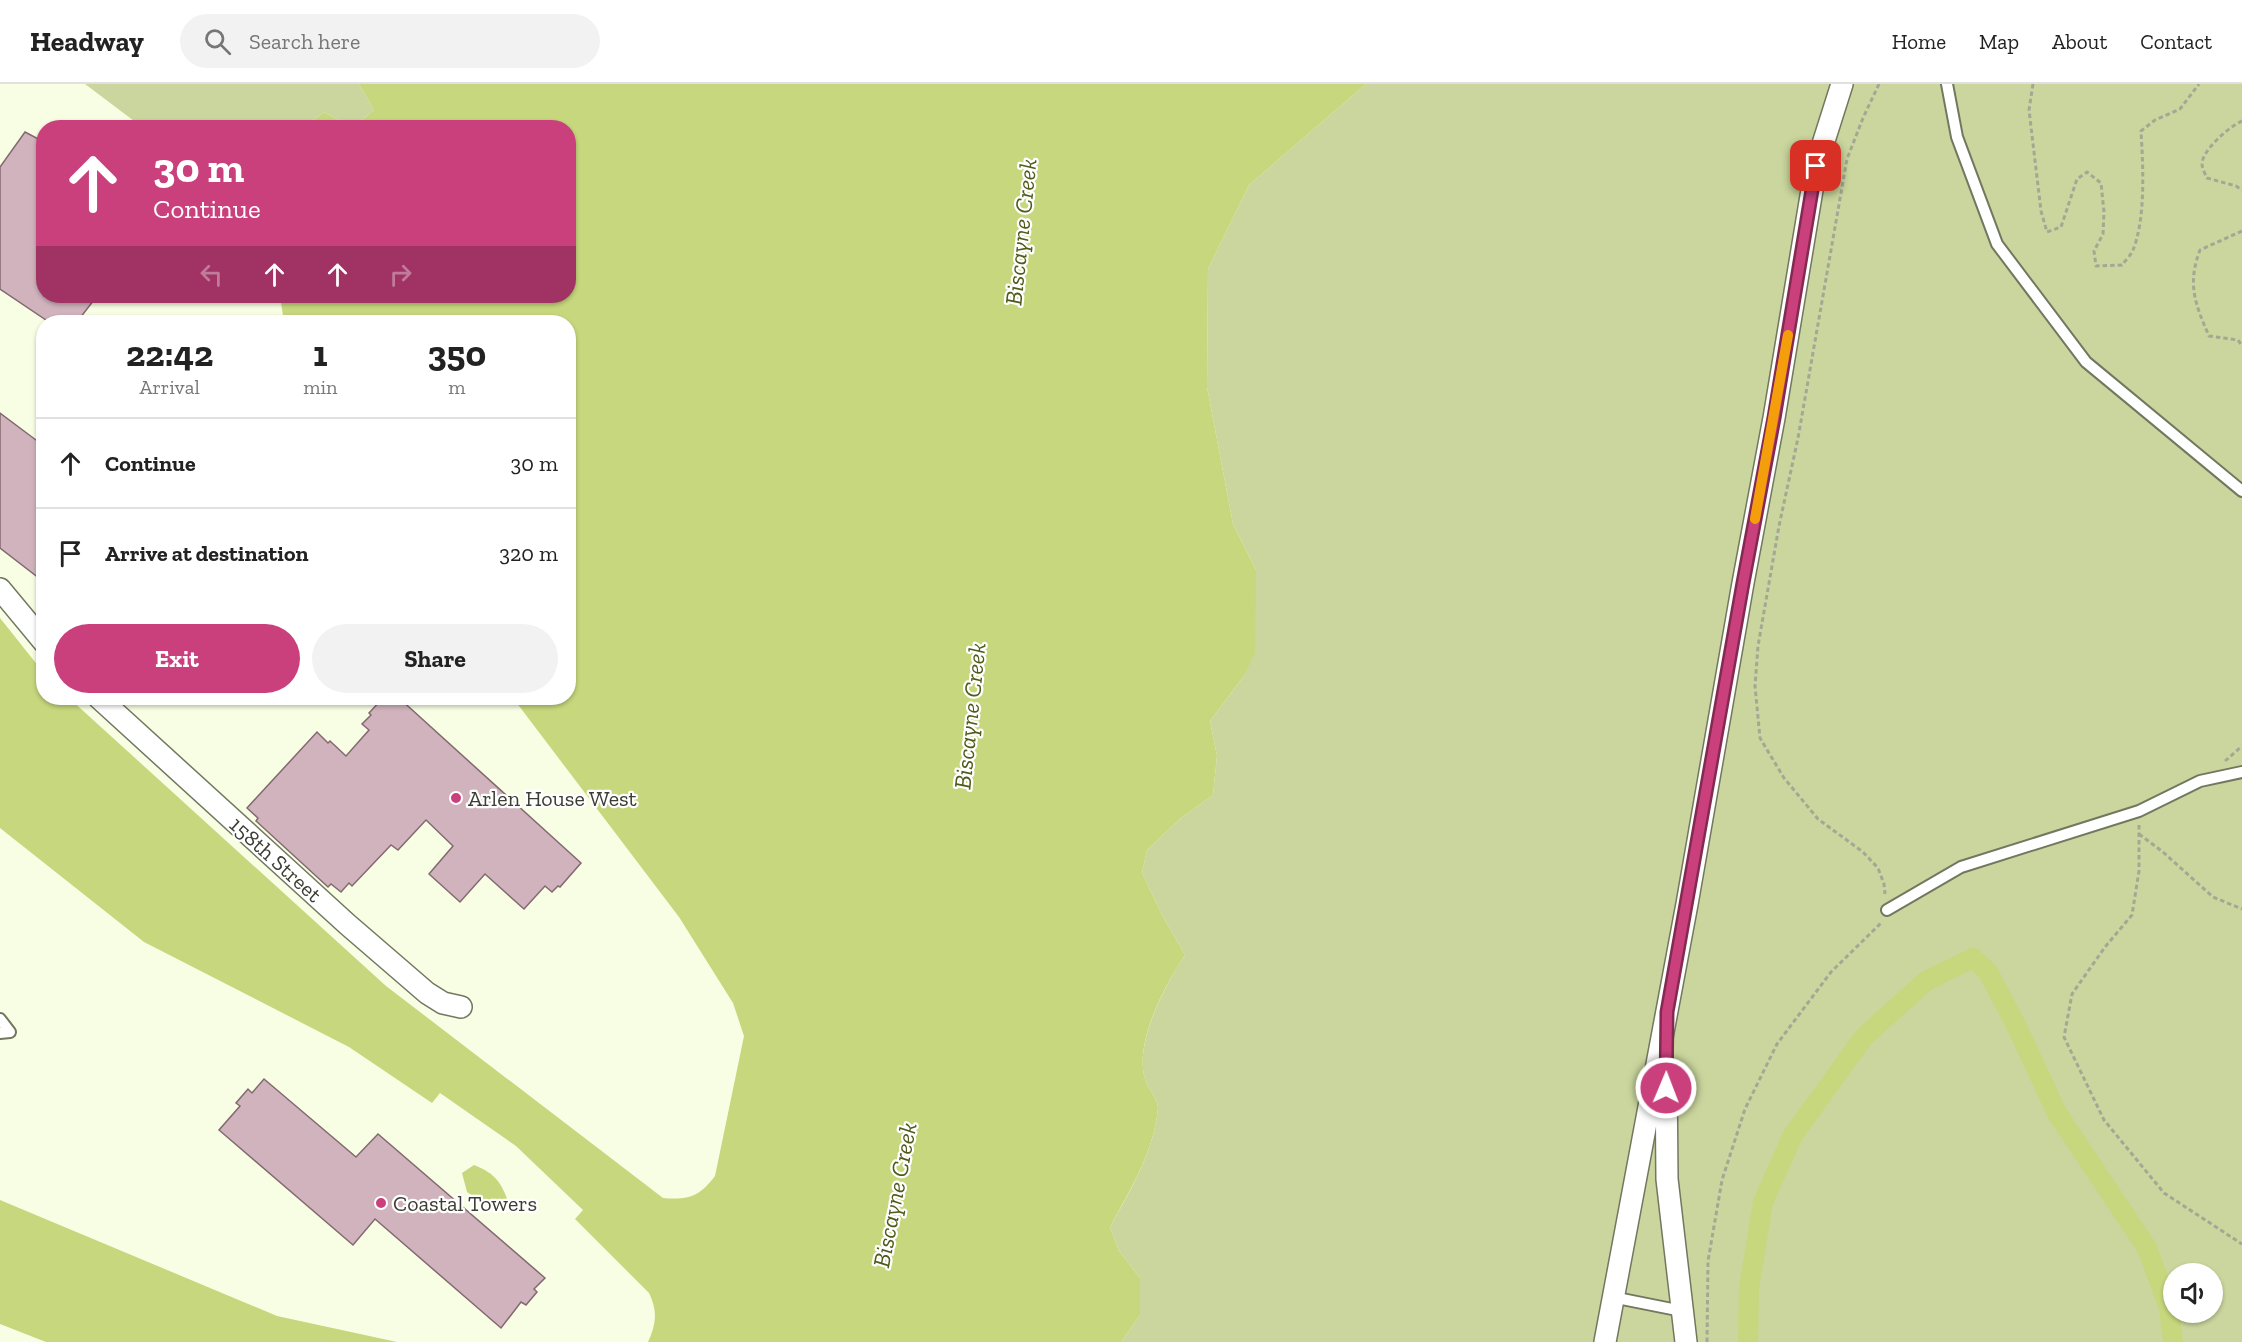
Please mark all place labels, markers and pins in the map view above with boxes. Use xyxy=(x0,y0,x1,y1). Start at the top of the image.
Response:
pin xyxy=(1790,140,1841,191)
place label: Arlen House West xyxy=(468,785,638,812)
marker: Arlen House West xyxy=(449,791,463,805)
place label: Coastal Towers xyxy=(393,1190,537,1217)
marker: Coastal Towers xyxy=(374,1196,388,1210)

